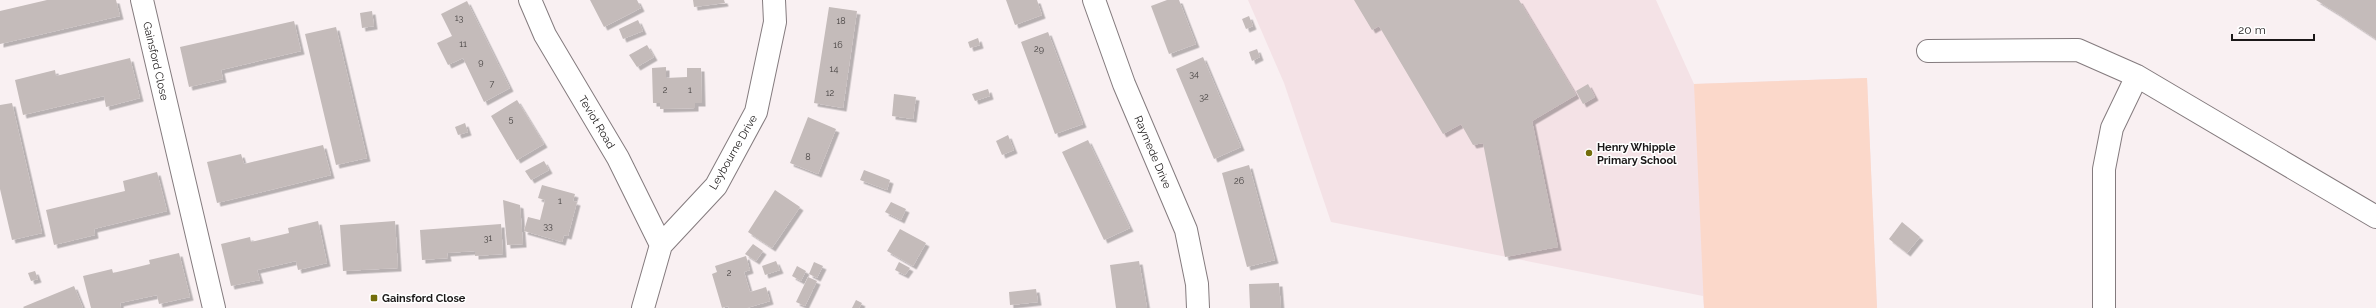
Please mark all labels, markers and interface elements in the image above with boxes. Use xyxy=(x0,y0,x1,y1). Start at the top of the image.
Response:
house number: 13 xyxy=(455,13,464,23)
house number: 18 xyxy=(836,16,846,26)
scale bar xyxy=(2232,16,2314,42)
street label: Gainsford Close xyxy=(140,21,171,102)
text: 20 m xyxy=(2238,23,2266,37)
house number: 11 xyxy=(459,39,467,49)
house number: 16 xyxy=(833,40,843,50)
house number: 29 xyxy=(1034,44,1044,54)
house number: 9 xyxy=(478,57,484,67)
house number: 14 xyxy=(830,64,838,74)
house number: 34 xyxy=(1189,69,1199,79)
house number: 7 xyxy=(490,79,495,89)
house number: 2 xyxy=(663,85,668,95)
house number: 1 xyxy=(688,85,692,95)
house number: 12 xyxy=(826,88,835,98)
house number: 32 xyxy=(1199,92,1209,102)
street label: Teviot Road xyxy=(576,93,618,151)
street label: Leybourne Drive xyxy=(707,112,760,192)
house number: 5 xyxy=(509,114,514,124)
street label: Raymede Drive xyxy=(1131,114,1174,191)
place label: Henry Whipple Primary School xyxy=(1597,141,1677,167)
marker: Henry Whipple Primary School xyxy=(1584,148,1594,158)
house number: 8 xyxy=(805,152,811,162)
house number: 26 xyxy=(1234,176,1245,186)
house number: 1 xyxy=(558,196,562,206)
house number: 33 xyxy=(543,221,553,231)
house number: 31 xyxy=(484,233,492,243)
house number: 2 xyxy=(727,268,732,278)
place label: Gainsford Close xyxy=(382,292,466,305)
marker: Gainsford Close xyxy=(369,293,379,303)

